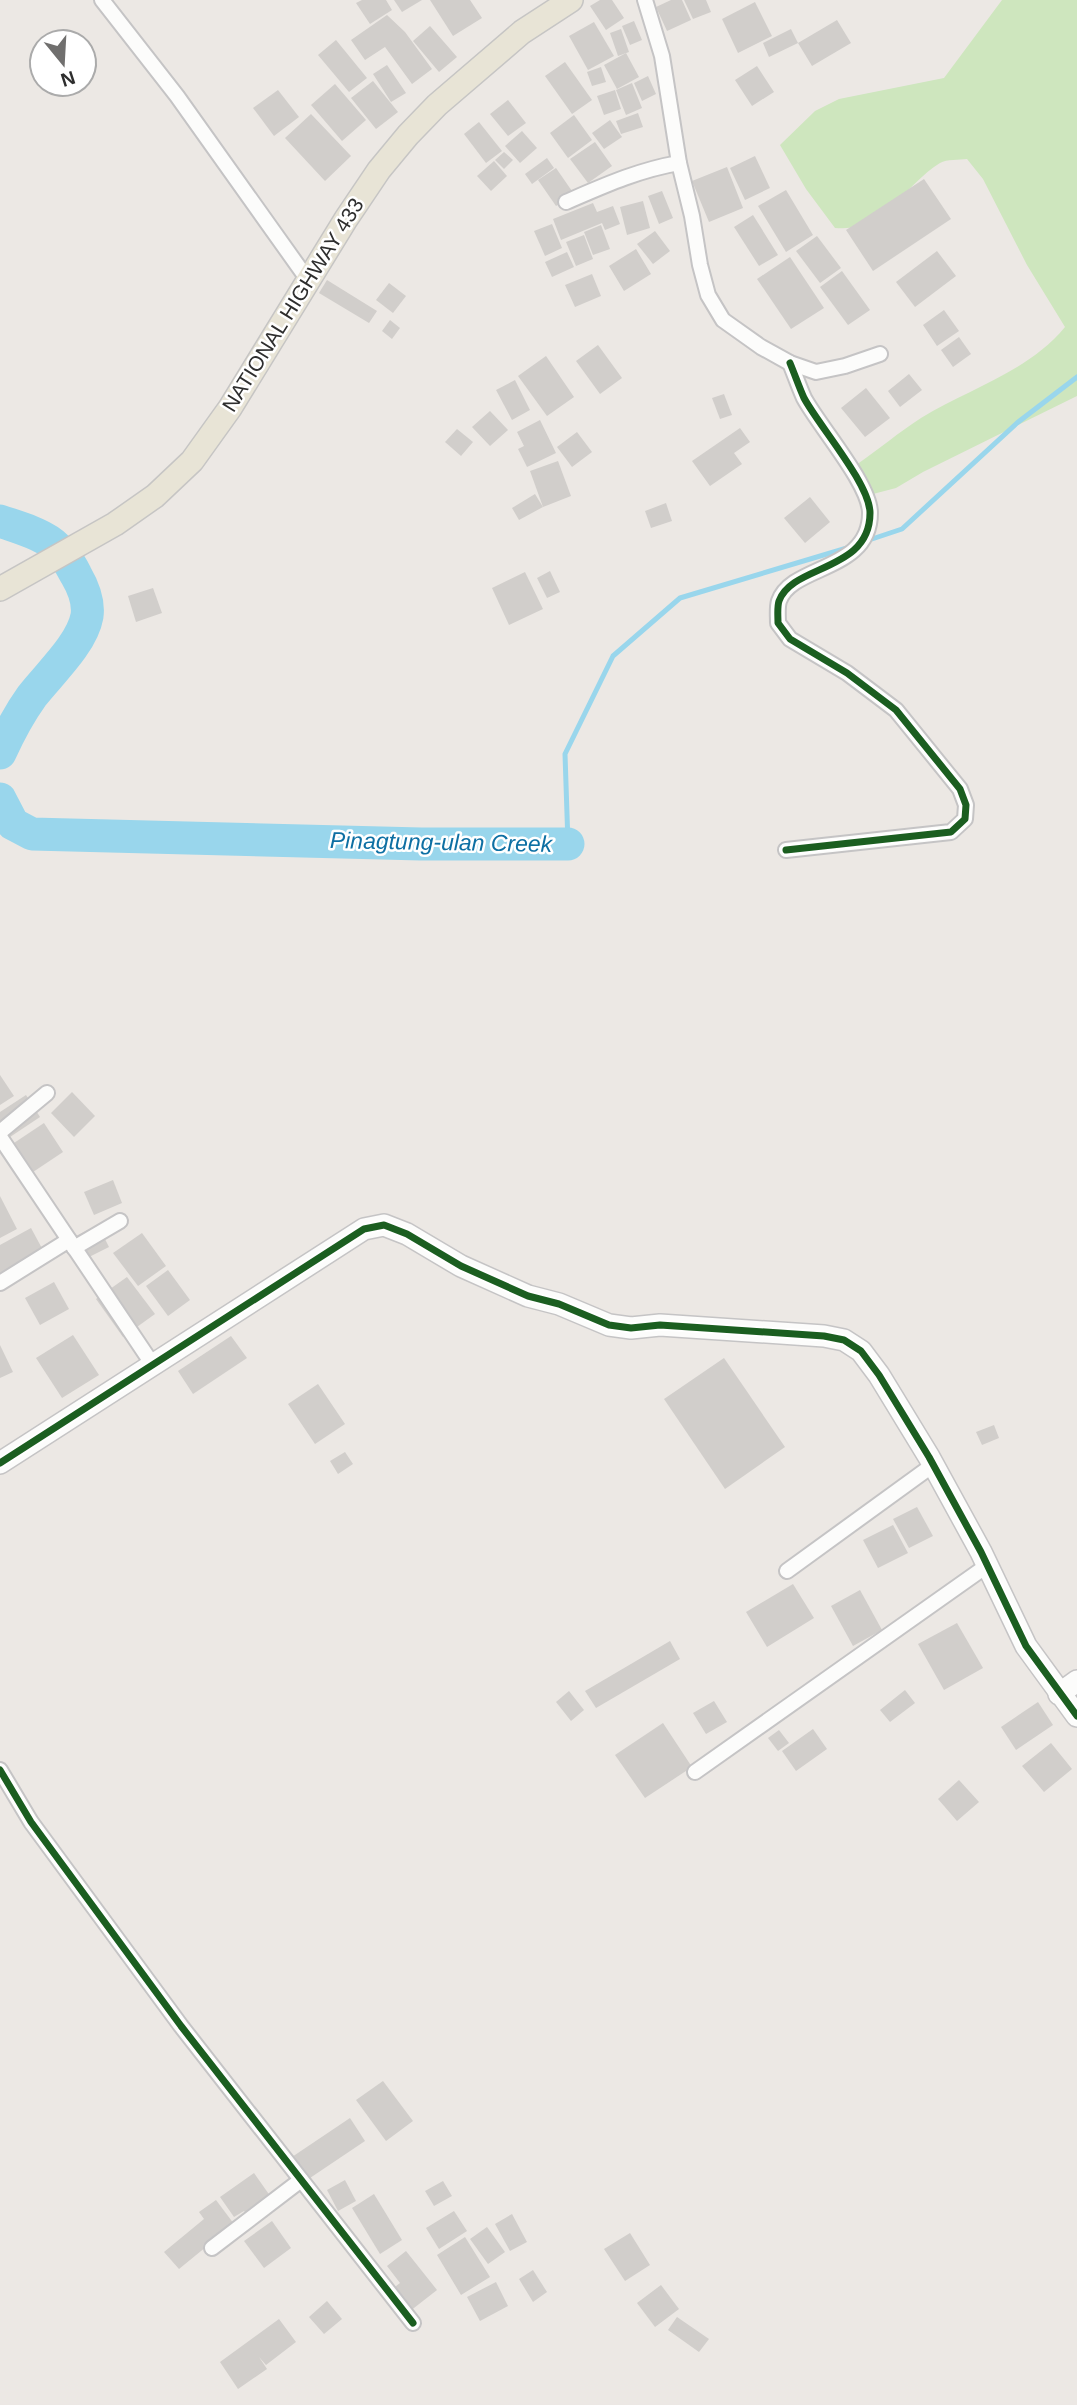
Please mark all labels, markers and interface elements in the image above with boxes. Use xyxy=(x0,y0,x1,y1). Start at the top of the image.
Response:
north arrow xyxy=(28,28,98,98)
text: N xyxy=(58,67,78,91)
street label: NATIONAL HIGHWAY 433 xyxy=(217,194,368,416)
water label: Pinagtung-ulan Creek xyxy=(330,827,554,857)

